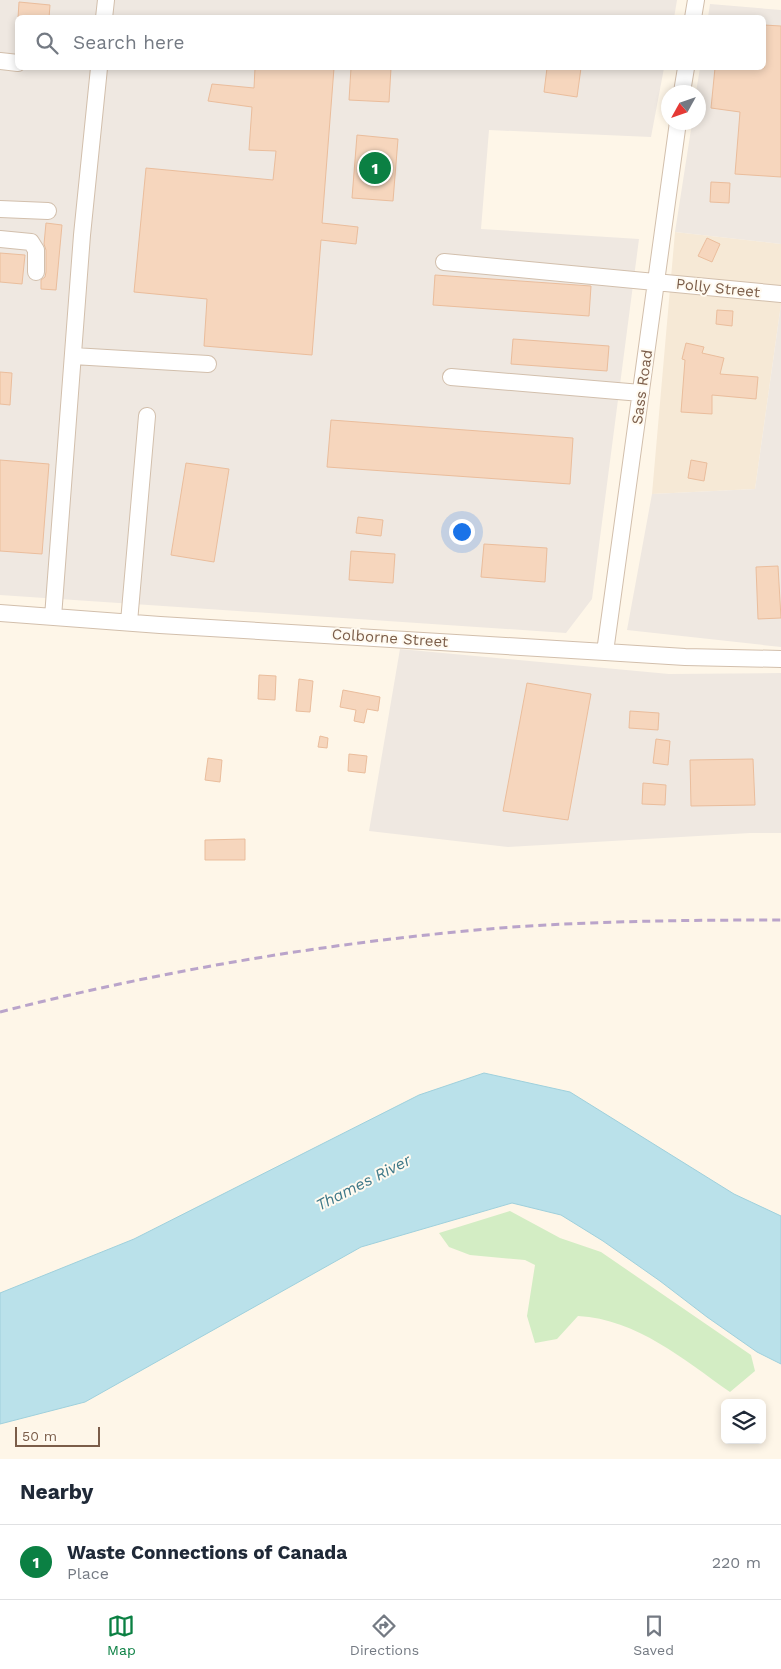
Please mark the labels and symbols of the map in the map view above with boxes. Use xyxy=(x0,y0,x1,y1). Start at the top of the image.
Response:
north arrow xyxy=(661,85,706,130)
pin: 1 xyxy=(359,149,391,187)
street label: Polly Street xyxy=(675,275,762,301)
street label: Sass Road xyxy=(628,348,656,426)
your location xyxy=(449,519,475,545)
street label: Colborne Street xyxy=(331,625,449,651)
water label: Thames River xyxy=(313,1150,415,1214)
scale bar xyxy=(15,1424,100,1447)

